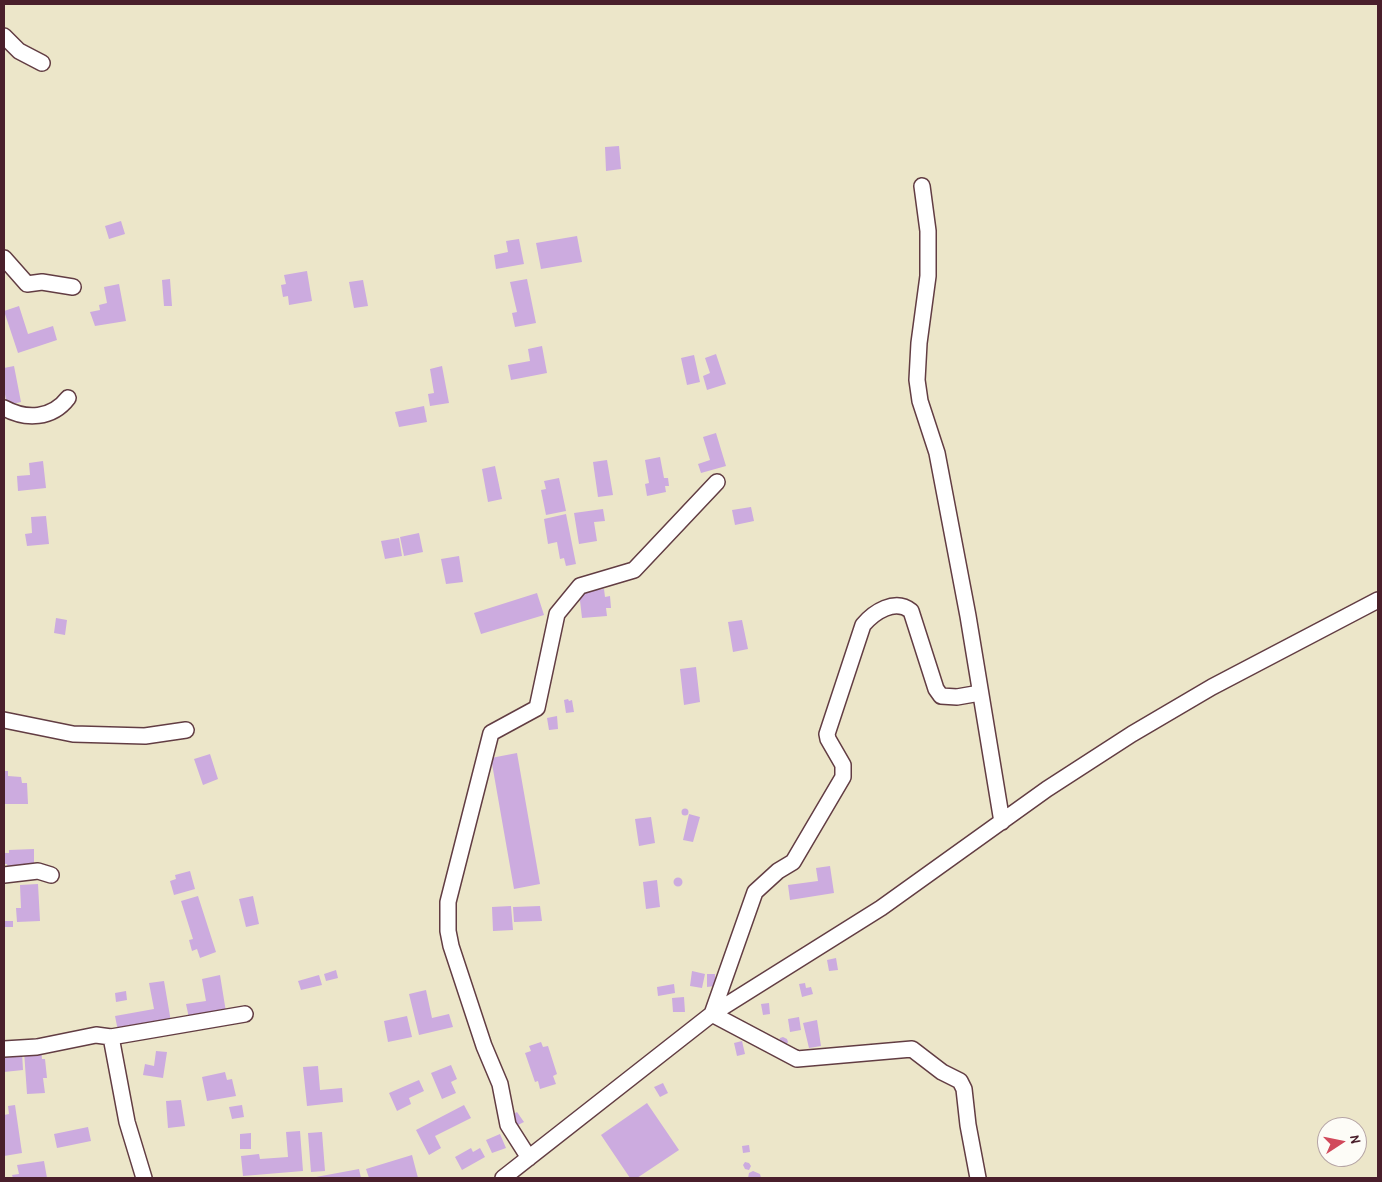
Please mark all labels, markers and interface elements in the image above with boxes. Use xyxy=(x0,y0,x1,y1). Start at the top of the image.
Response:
north arrow xyxy=(1317,1117,1367,1167)
text: N xyxy=(1346,1134,1366,1145)

